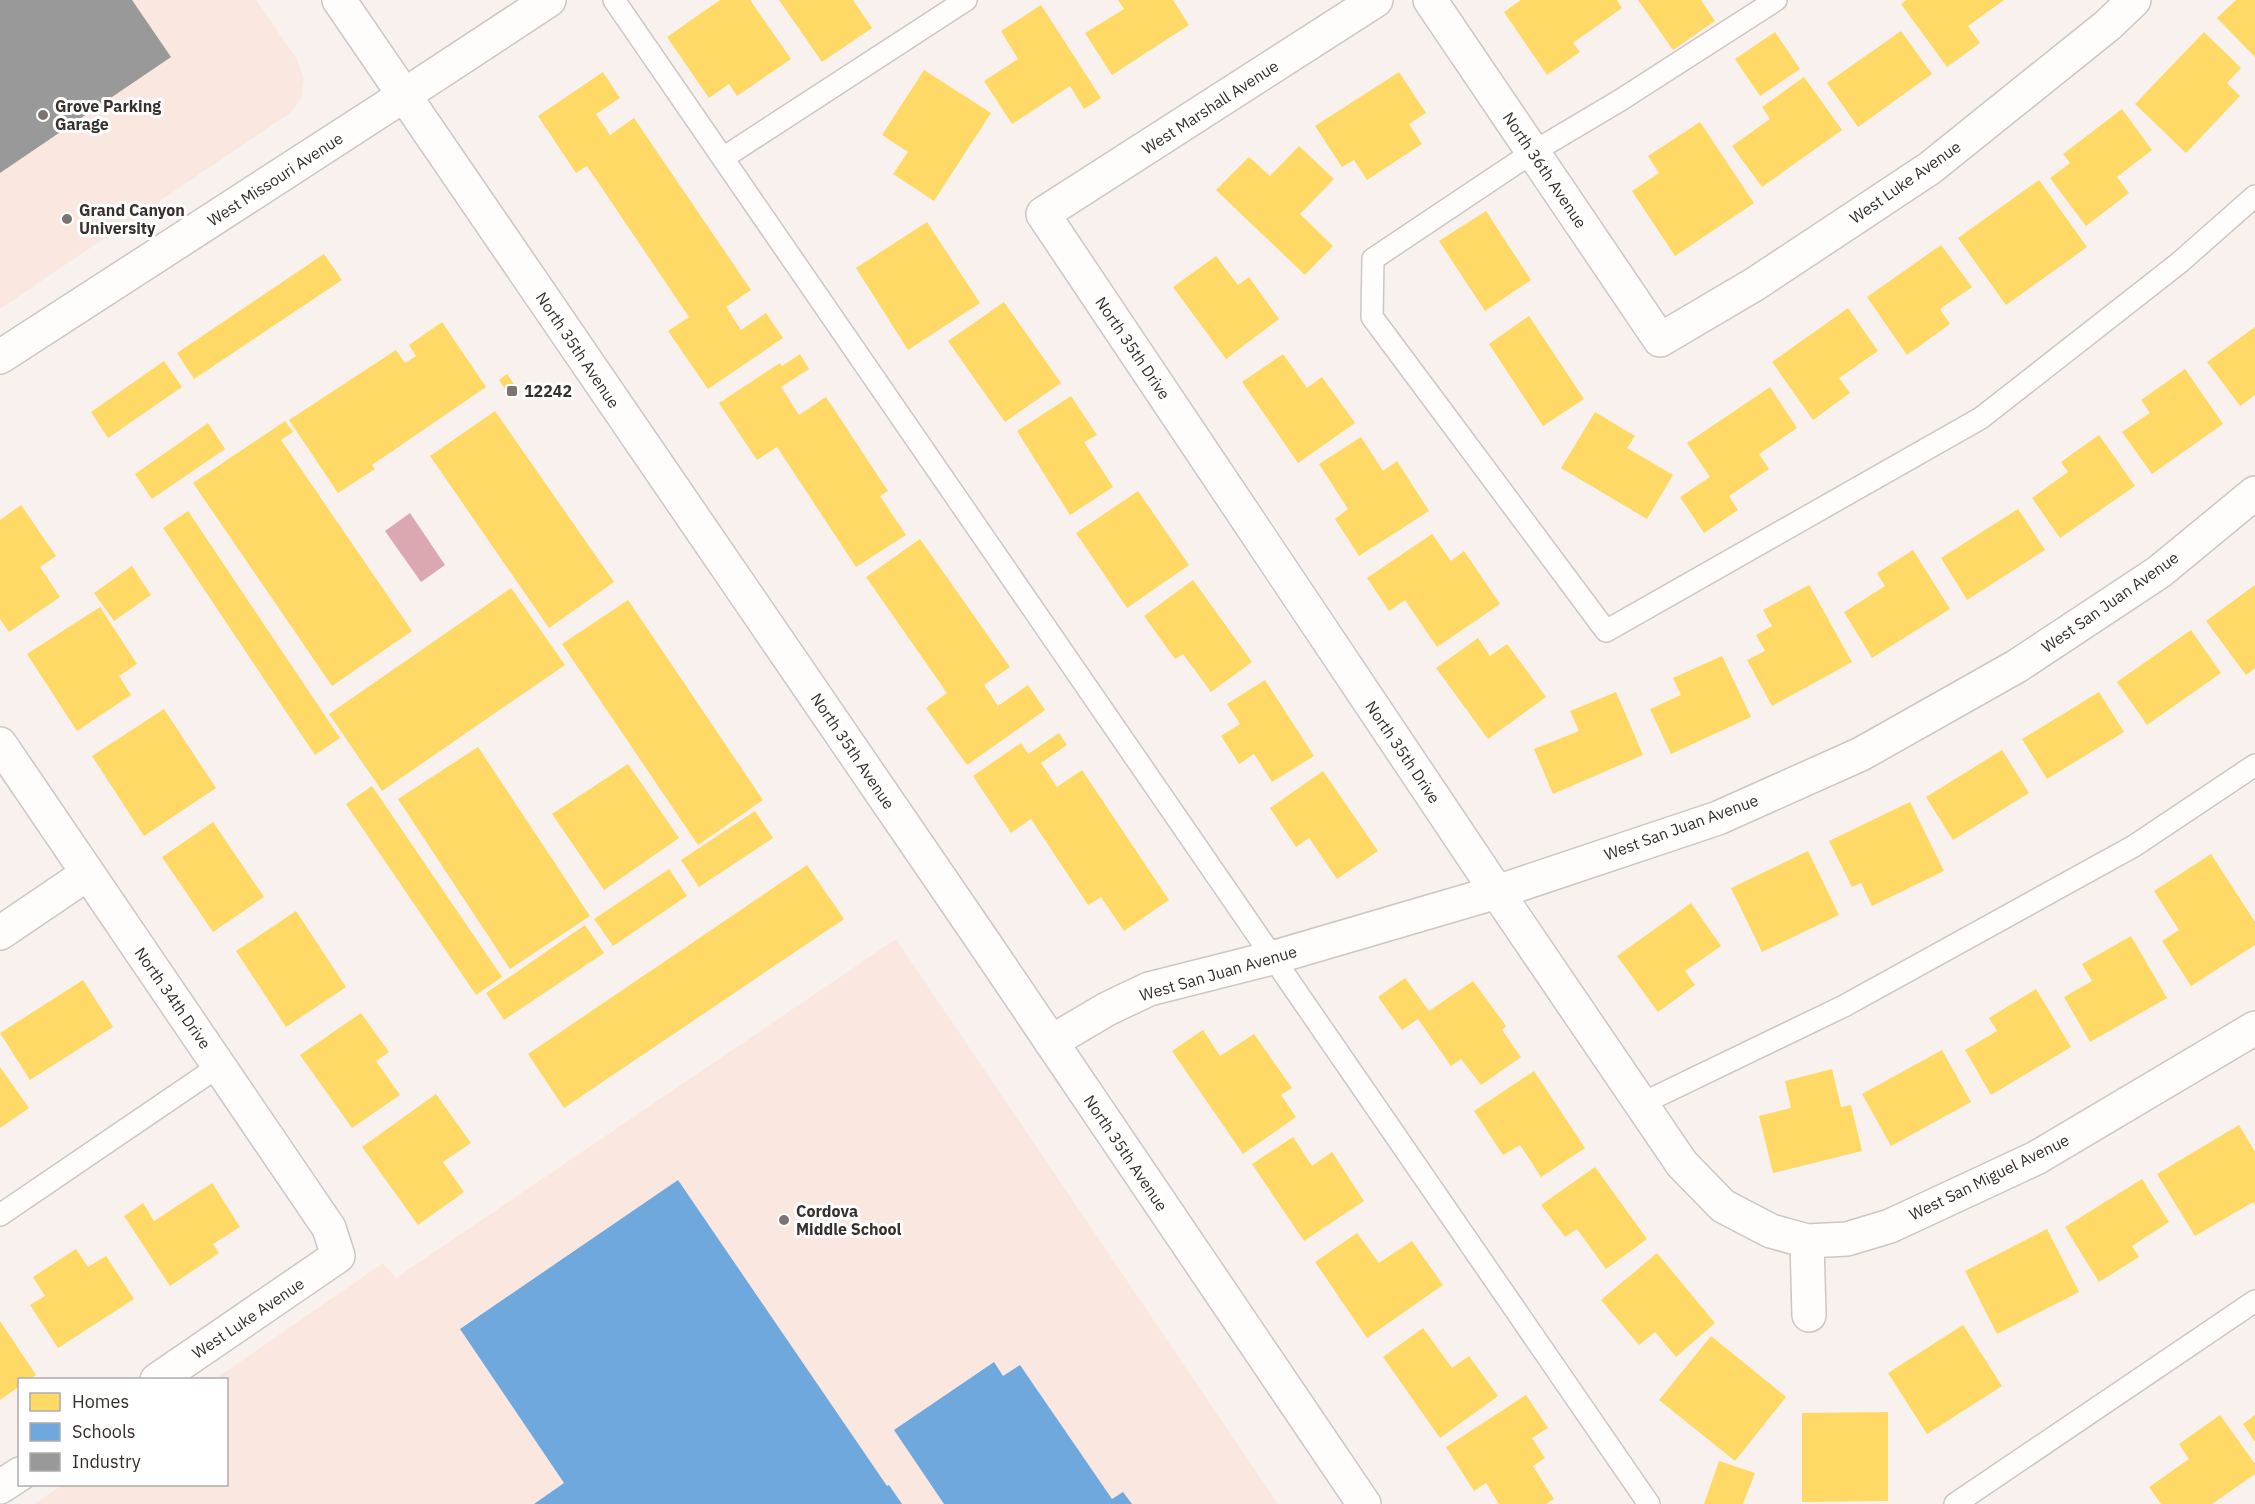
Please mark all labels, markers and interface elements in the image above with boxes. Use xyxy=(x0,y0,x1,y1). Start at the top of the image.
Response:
street label: West Marshall Avenue xyxy=(1138,55,1282,159)
place label: Grove Parking Garage xyxy=(55,96,161,134)
marker: Grove Parking Garage xyxy=(36,108,50,122)
street label: North 36th Avenue xyxy=(1499,108,1591,232)
street label: West Missouri Avenue xyxy=(204,128,347,230)
street label: West Luke Avenue xyxy=(1846,136,1965,228)
place label: Grand Canyon University xyxy=(79,200,185,238)
marker: Grand Canyon University xyxy=(60,212,74,226)
street label: North 35th Avenue xyxy=(532,288,624,412)
street label: North 35th Drive xyxy=(1091,293,1175,403)
place label: 12242 xyxy=(524,381,572,401)
marker: 12242 xyxy=(505,384,519,398)
street label: West San Juan Avenue xyxy=(2038,547,2183,657)
street label: North 35th Avenue xyxy=(807,689,899,813)
street label: North 35th Drive xyxy=(1361,697,1445,807)
street label: West San Juan Avenue xyxy=(1601,790,1761,864)
street label: West San Juan Avenue xyxy=(1137,941,1299,1005)
street label: North 34th Drive xyxy=(131,943,216,1053)
street label: North 35th Avenue xyxy=(1080,1091,1172,1215)
street label: West San Miguel Avenue xyxy=(1906,1129,2072,1224)
place label: Cordova Middle School xyxy=(796,1201,902,1239)
marker: Cordova Middle School xyxy=(777,1213,791,1227)
street label: West Luke Avenue xyxy=(188,1273,308,1363)
legend xyxy=(18,1378,228,1486)
text: Homes xyxy=(72,1390,129,1413)
text: Schools xyxy=(72,1420,136,1443)
text: Industry xyxy=(72,1450,141,1473)

